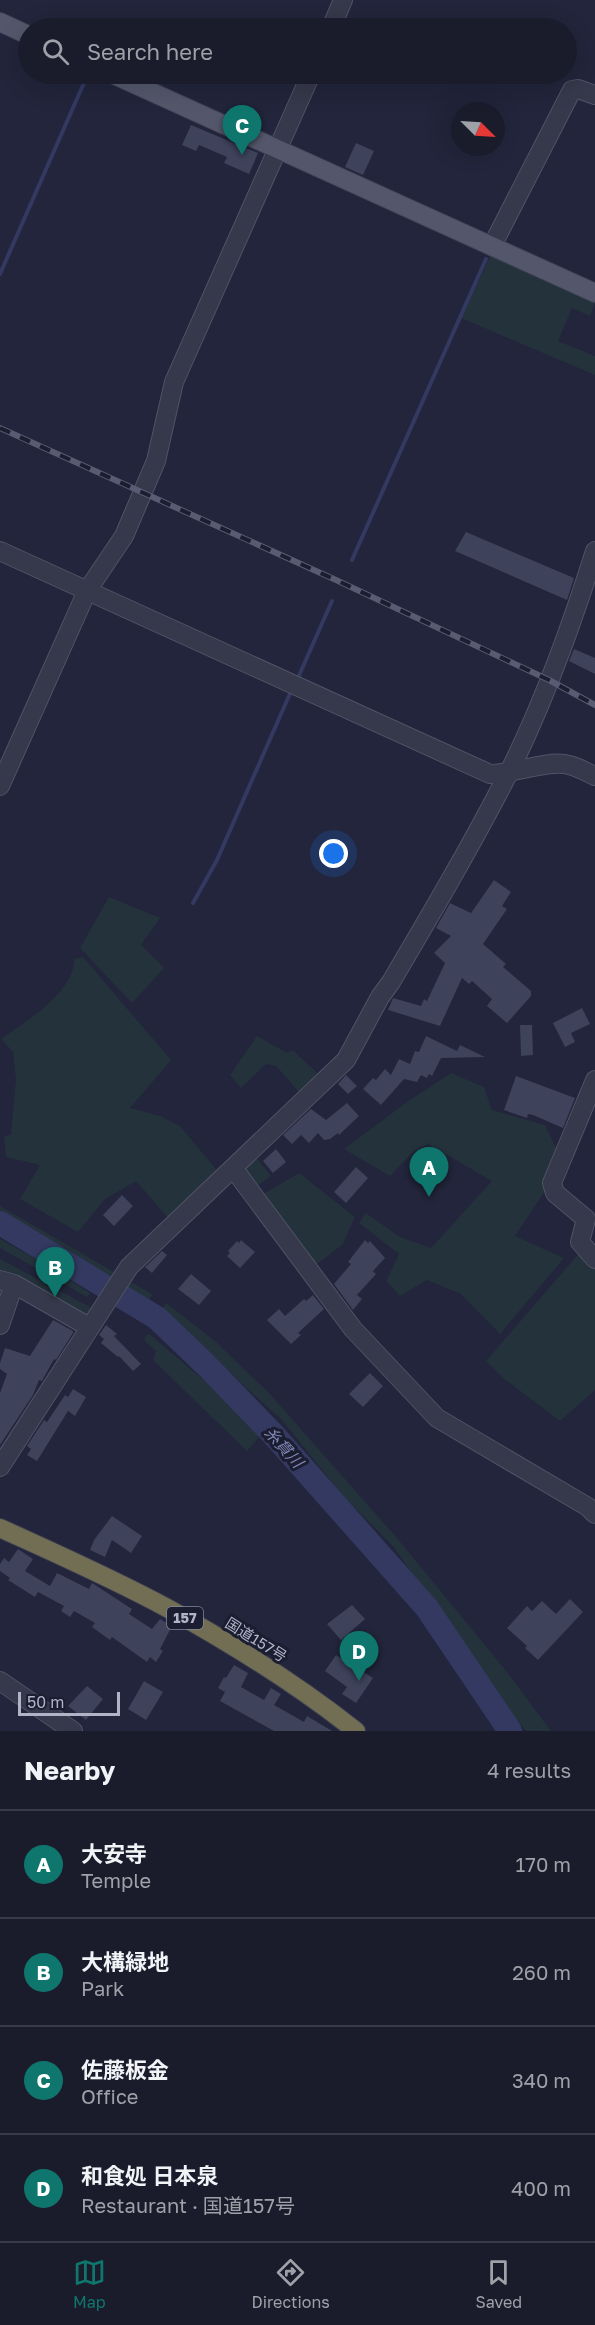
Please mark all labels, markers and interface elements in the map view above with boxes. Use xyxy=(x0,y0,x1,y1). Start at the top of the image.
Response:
search box xyxy=(18,18,577,84)
icon: search xyxy=(39,35,72,68)
text: Search here xyxy=(87,38,213,65)
north arrow xyxy=(451,102,505,156)
pin: C xyxy=(222,106,262,155)
your location xyxy=(319,839,348,868)
pin: A xyxy=(410,1148,448,1197)
pin: B xyxy=(36,1248,74,1297)
water label: 糸貫川 xyxy=(261,1422,309,1473)
road number: 157 xyxy=(167,1607,203,1629)
street label: 国道157号 xyxy=(223,1613,291,1665)
pin: D xyxy=(340,1632,378,1681)
scale bar xyxy=(18,1689,120,1716)
text: 50 m xyxy=(27,1692,64,1712)
text: Nearby xyxy=(24,1755,115,1786)
text: 4 results xyxy=(487,1758,571,1782)
text: 大安寺 xyxy=(81,1840,147,1867)
text: A xyxy=(36,1852,51,1876)
text: 170 m xyxy=(516,1852,571,1876)
text: Temple xyxy=(81,1868,151,1892)
text: 大構緑地 xyxy=(81,1948,169,1975)
text: B xyxy=(36,1960,51,1984)
text: 260 m xyxy=(512,1960,571,1984)
text: Park xyxy=(81,1976,124,2000)
text: 佐藤板金 xyxy=(81,2056,169,2083)
text: C xyxy=(36,2068,51,2092)
text: 340 m xyxy=(512,2068,571,2092)
text: Office xyxy=(81,2084,138,2108)
text: 和食処 日本泉 xyxy=(81,2162,219,2189)
text: D xyxy=(36,2176,51,2200)
text: 400 m xyxy=(511,2176,571,2200)
text: Restaurant · 国道157号 xyxy=(81,2193,295,2217)
tab: Map xyxy=(73,2256,106,2312)
tab: Directions xyxy=(252,2256,330,2312)
tab: Saved xyxy=(475,2256,522,2312)

